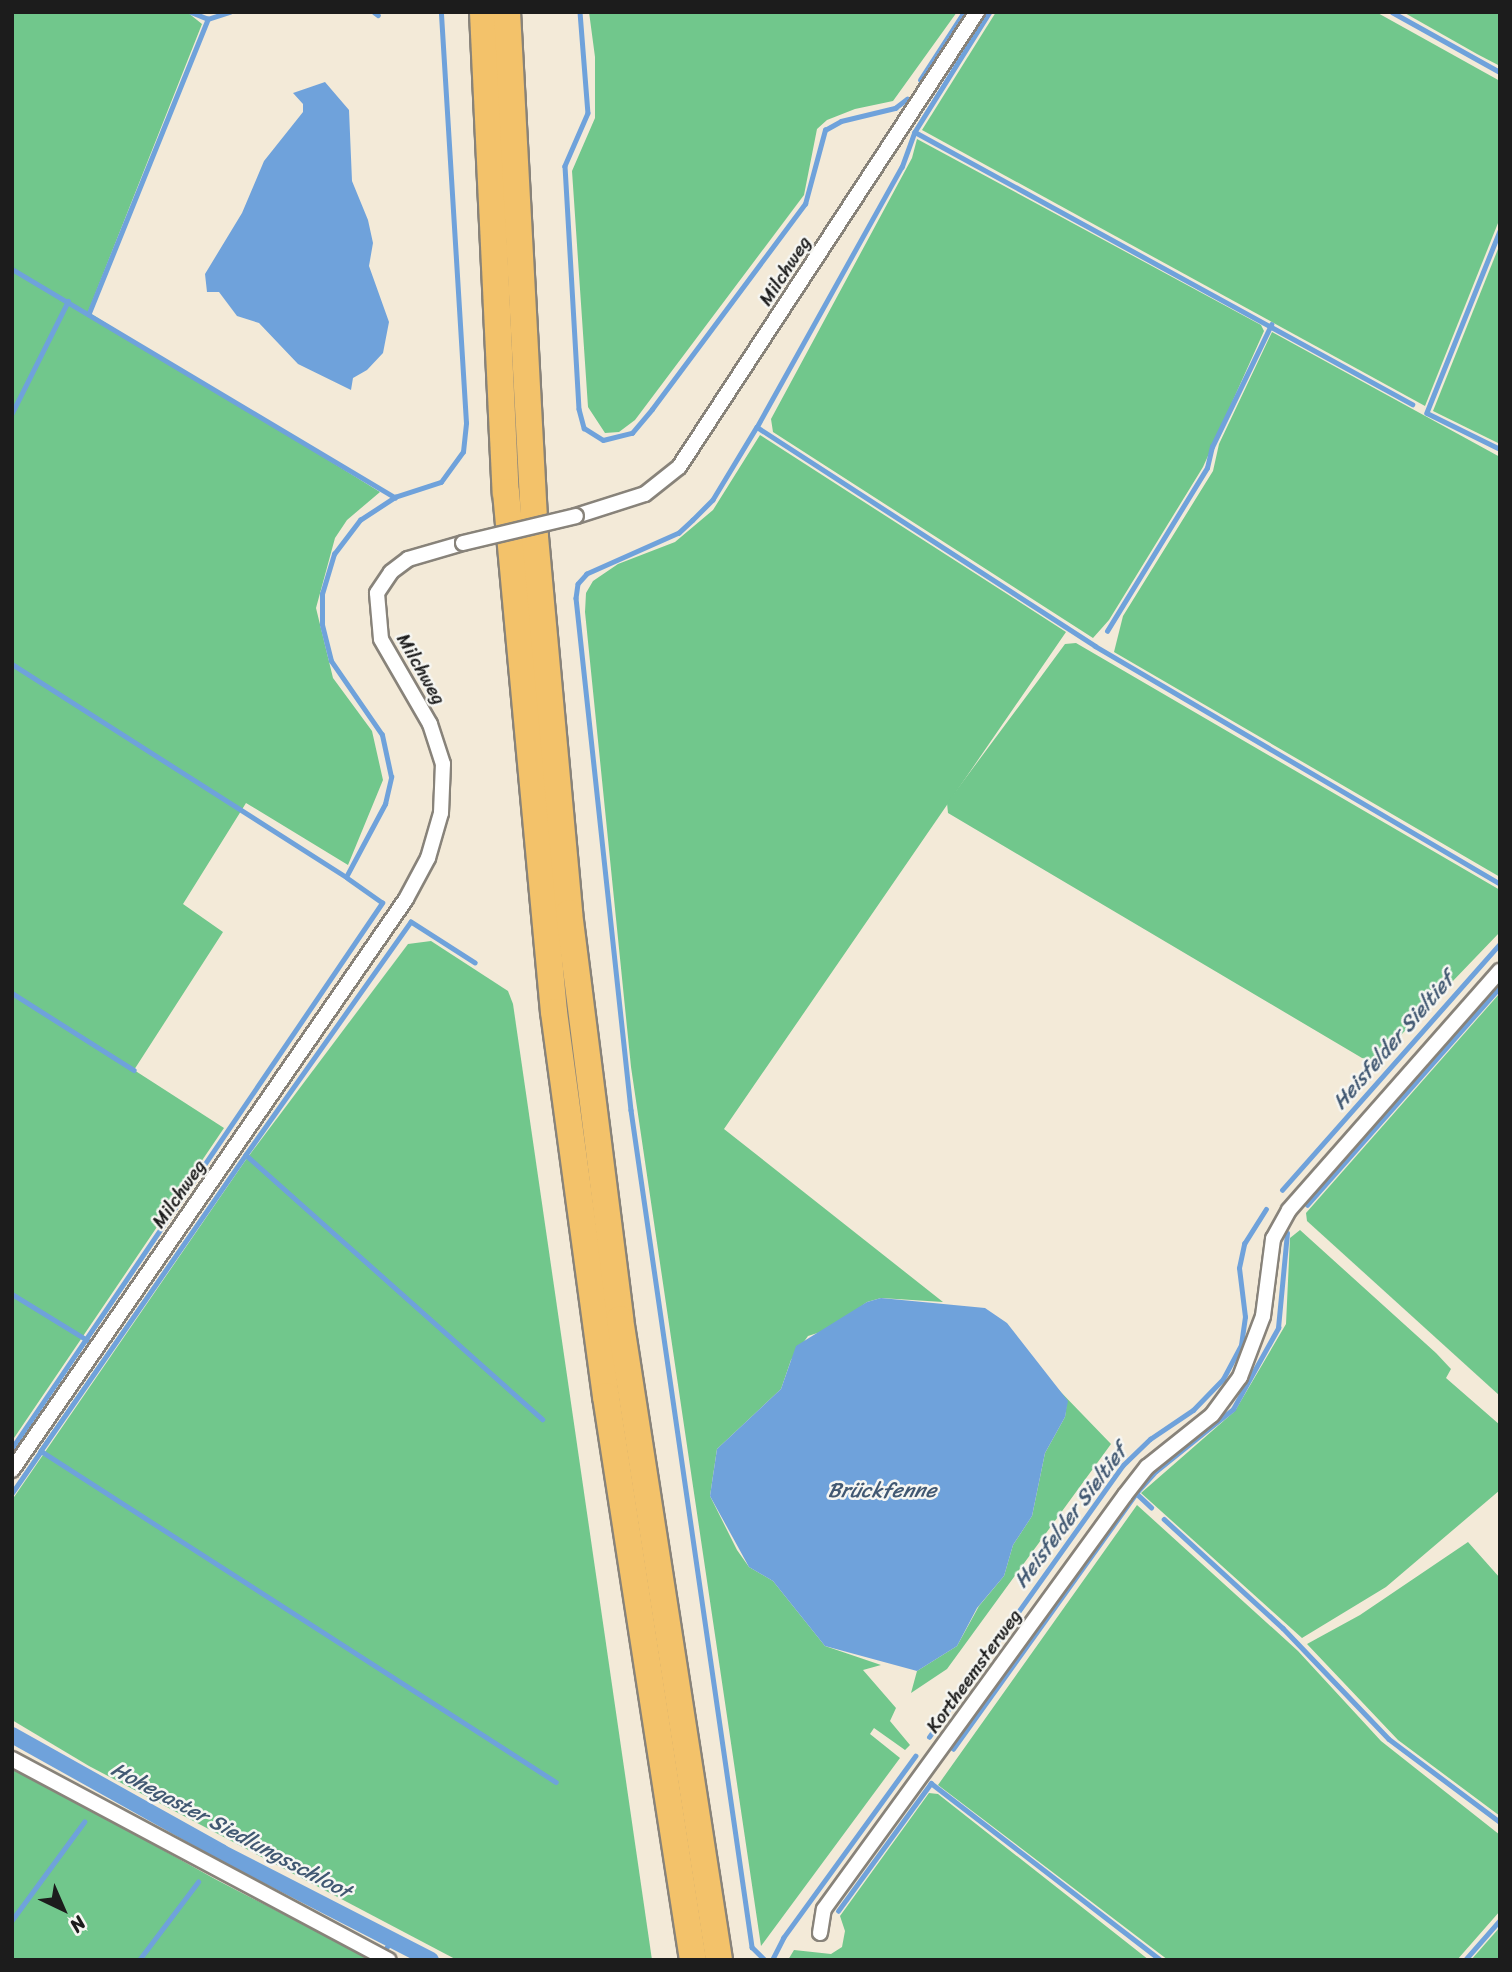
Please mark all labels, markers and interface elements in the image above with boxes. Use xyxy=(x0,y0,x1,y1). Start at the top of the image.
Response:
street label: Milchweg xyxy=(754,232,816,310)
street label: Milchweg xyxy=(392,629,450,709)
water label: Heisfelder Sieltief xyxy=(1327,967,1459,1115)
street label: Milchweg xyxy=(147,1155,211,1233)
water label: Heisfelder Sieltief xyxy=(1008,1439,1132,1593)
water label: Brückfenne xyxy=(828,1477,936,1503)
street label: Kortheemsterweg xyxy=(922,1605,1026,1737)
water label: Hohegaster Siedlungsschloot xyxy=(107,1756,355,1904)
north arrow xyxy=(28,1874,98,1944)
text: N xyxy=(62,1908,94,1941)

